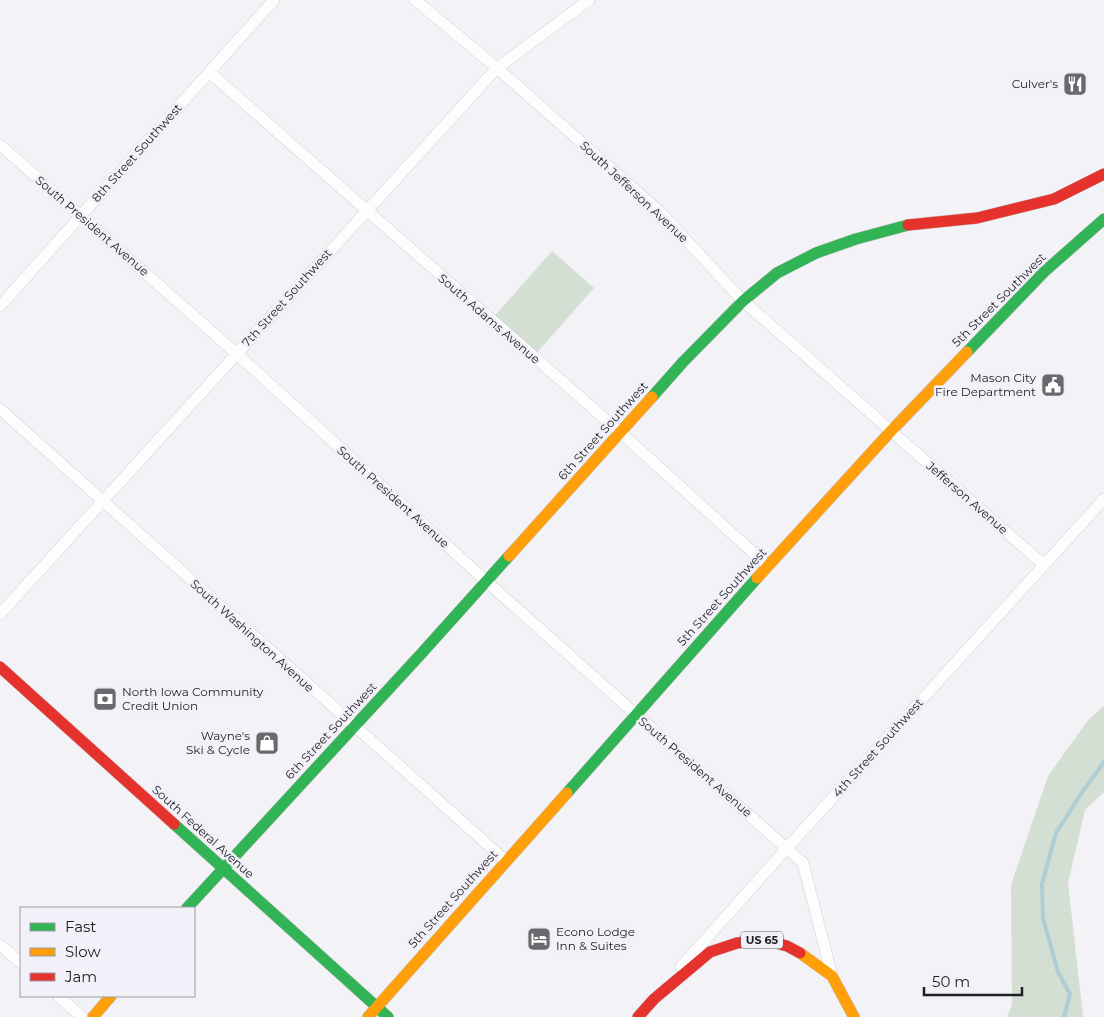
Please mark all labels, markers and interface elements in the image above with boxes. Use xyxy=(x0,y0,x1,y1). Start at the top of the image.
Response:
restaurant icon: Culver's xyxy=(1062,71,1088,97)
place label: Culver's xyxy=(1012,76,1058,91)
street label: 8th Street Southwest xyxy=(88,100,185,205)
street label: South Jefferson Avenue xyxy=(577,138,692,246)
street label: South President Avenue xyxy=(33,172,152,279)
street label: 7th Street Southwest xyxy=(239,246,335,350)
street label: 5th Street Southwest xyxy=(949,250,1049,350)
street label: South Adams Avenue xyxy=(435,270,543,367)
place label: Mason City Fire Department xyxy=(935,370,1036,399)
public building icon: Mason City Fire Department xyxy=(1040,372,1066,398)
street label: 6th Street Southwest xyxy=(555,378,651,483)
street label: South President Avenue xyxy=(334,442,452,551)
street label: Jefferson Avenue xyxy=(923,457,1011,537)
street label: 5th Street Southwest xyxy=(674,545,770,649)
street label: South Washington Avenue xyxy=(187,576,317,695)
street label: 6th Street Southwest xyxy=(282,679,380,782)
place label: North Iowa Community Credit Union xyxy=(122,684,264,713)
bank icon: North Iowa Community Credit Union xyxy=(92,686,118,712)
street label: 4th Street Southwest xyxy=(829,695,926,800)
street label: South President Avenue xyxy=(636,713,755,820)
place label: Wayne's Ski & Cycle xyxy=(186,728,250,757)
shop icon: Wayne's Ski & Cycle xyxy=(254,730,280,756)
street label: South Federal Avenue xyxy=(149,782,257,881)
street label: 5th Street Southwest xyxy=(405,847,501,951)
legend xyxy=(20,907,195,997)
text: Fast xyxy=(65,917,96,936)
place label: Econo Lodge Inn & Suites xyxy=(556,924,635,953)
hotel icon: Econo Lodge Inn & Suites xyxy=(526,926,552,952)
road number: US 65 xyxy=(741,932,783,948)
text: Slow xyxy=(65,942,101,961)
scale bar xyxy=(924,964,1022,996)
text: Jam xyxy=(64,967,97,986)
text: 50 m xyxy=(932,972,970,991)

